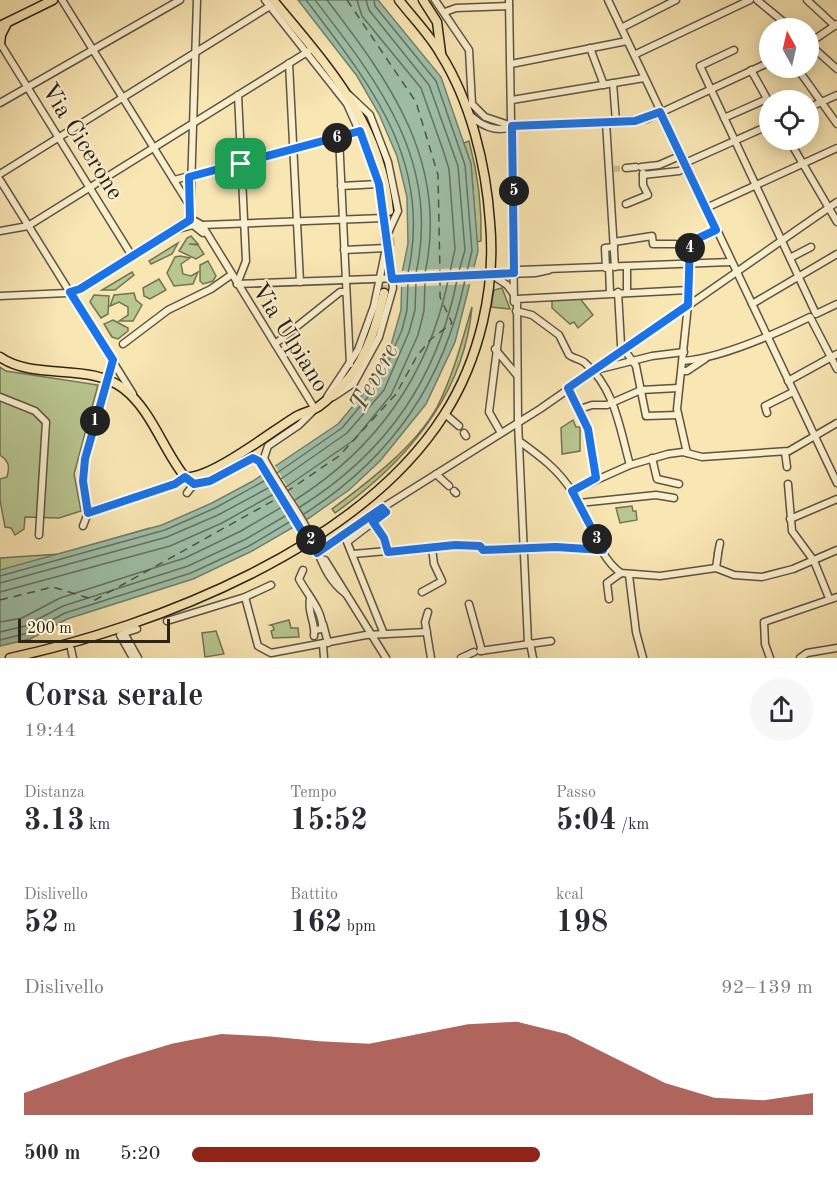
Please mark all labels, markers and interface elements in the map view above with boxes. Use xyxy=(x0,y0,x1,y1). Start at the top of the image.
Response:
north arrow xyxy=(759,18,819,78)
map controls xyxy=(759,18,819,150)
street label: Via Cicerone xyxy=(36,80,127,205)
button: locate xyxy=(759,90,819,150)
pin: 6 xyxy=(322,123,352,153)
text: 6 xyxy=(332,130,342,146)
pin xyxy=(215,138,266,189)
icon: arrive xyxy=(224,147,257,180)
pin: 5 xyxy=(499,176,529,206)
text: 5 xyxy=(509,183,519,199)
pin: 4 xyxy=(675,233,705,263)
text: 4 xyxy=(685,240,695,256)
street label: Via Ulpiano xyxy=(246,279,332,397)
water label: Tevere xyxy=(346,340,404,416)
pin: 1 xyxy=(80,406,110,436)
text: 1 xyxy=(90,413,100,429)
pin: 3 xyxy=(582,524,612,554)
pin: 2 xyxy=(296,525,326,555)
text: 3 xyxy=(592,531,602,547)
text: 2 xyxy=(306,532,316,548)
scale bar xyxy=(18,616,170,644)
text: 200 m xyxy=(27,621,72,637)
button: share xyxy=(750,678,813,741)
text: Corsa serale xyxy=(24,680,204,713)
text: 19:44 xyxy=(24,721,76,741)
text: Distanza xyxy=(24,785,85,801)
text: Tempo xyxy=(290,785,337,801)
text: Passo xyxy=(556,785,596,801)
text: 3.13 xyxy=(24,806,85,836)
text: 15:52 xyxy=(290,806,368,836)
text: 5:04 xyxy=(556,806,617,836)
text: km xyxy=(85,817,110,833)
text: /km xyxy=(617,817,649,833)
text: Dislivello xyxy=(24,887,88,903)
text: Battito xyxy=(290,887,338,903)
text: kcal xyxy=(556,887,584,903)
text: 52 xyxy=(24,908,59,938)
text: 162 xyxy=(290,908,342,938)
text: 198 xyxy=(556,908,608,938)
text: m xyxy=(59,919,76,935)
text: bpm xyxy=(342,919,376,935)
text: Dislivello xyxy=(24,978,104,998)
text: 92–139 m xyxy=(721,978,813,998)
text: 500 m xyxy=(24,1144,80,1164)
text: 5:20 xyxy=(120,1144,160,1164)

